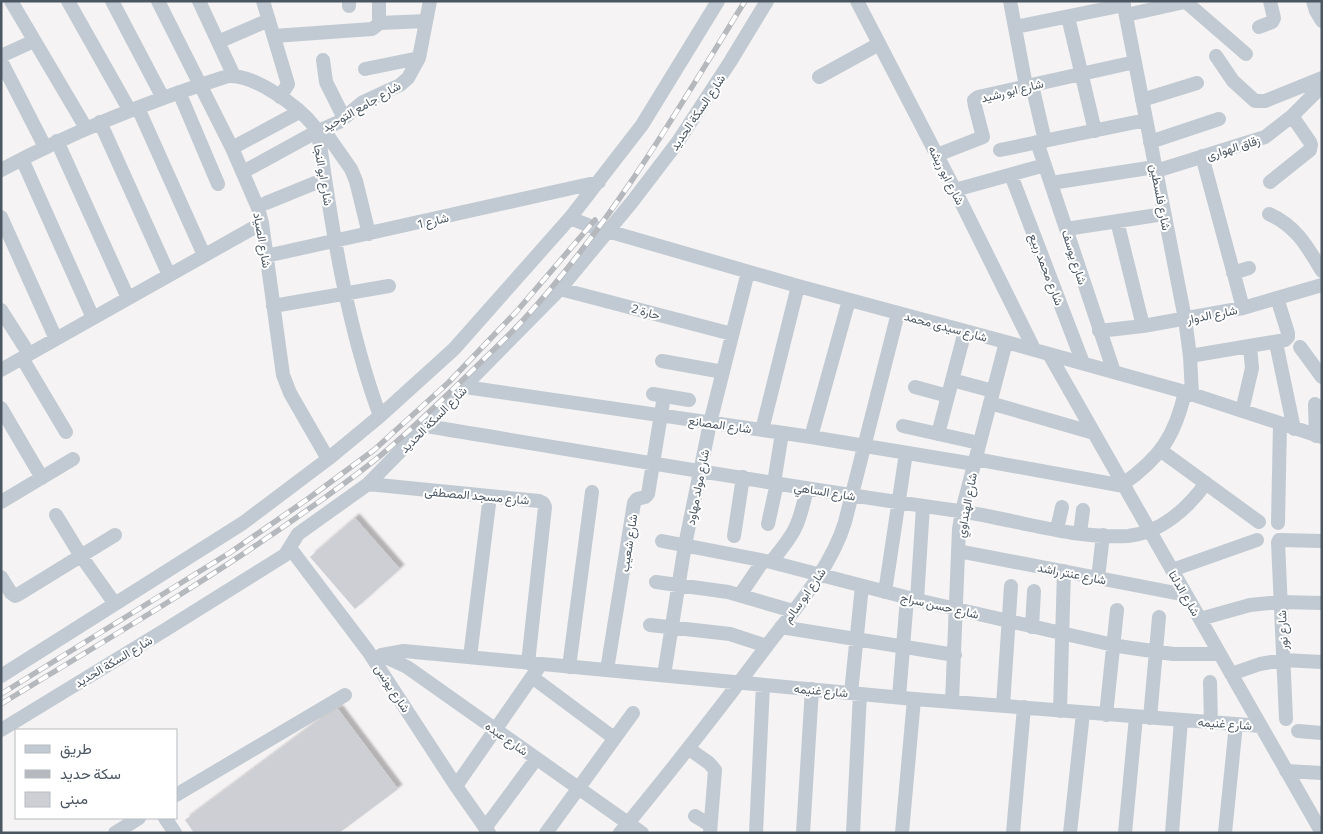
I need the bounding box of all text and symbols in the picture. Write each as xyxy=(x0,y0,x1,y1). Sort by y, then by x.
street label: شارع السكة الحديد xyxy=(666,71,730,154)
street label: شارع ابو رشيد xyxy=(979,75,1045,107)
street label: شارع جامع التوحيد xyxy=(319,78,404,137)
street label: زقاق الهوارى xyxy=(1204,132,1262,164)
street label: شارع ابو النجا xyxy=(309,143,336,207)
street label: شارع ابو ريشه xyxy=(923,143,968,208)
street label: شارع فلسطين xyxy=(1145,163,1174,232)
street label: شارع 1 xyxy=(416,210,451,233)
street label: شارع الصياد xyxy=(248,211,275,269)
street label: شارع يوسف xyxy=(1057,228,1090,287)
street label: شارع محمد ربيع xyxy=(1024,231,1067,308)
street label: حارة 2 xyxy=(630,300,662,323)
street label: شارع الدوار xyxy=(1185,302,1239,329)
street label: شارع سيدى محمد xyxy=(902,308,989,347)
street label: شارع السكة الحديد xyxy=(397,383,471,457)
street label: شارع المصانع xyxy=(687,413,752,438)
street label: شارع مولد مهاود xyxy=(683,448,714,527)
street label: شارع الهنداوي xyxy=(953,471,983,539)
street label: شارع الساهي xyxy=(793,479,857,507)
street label: شارع مسجد المصطفى xyxy=(424,483,530,510)
street label: شارع شعيب xyxy=(617,513,642,573)
street label: شارع عنتر راشد xyxy=(1036,559,1108,589)
street label: شارع ابو سالم xyxy=(780,565,831,627)
street label: شارع الدلتا xyxy=(1164,568,1204,620)
street label: شارع حسن سراج xyxy=(899,589,980,624)
street label: شارع نور xyxy=(1274,610,1293,651)
street label: شارع السكة الحديد xyxy=(72,632,156,692)
street label: شارع يونس xyxy=(370,661,414,716)
street label: شارع غنيمه xyxy=(793,681,849,702)
street label: شارع غنيمه xyxy=(1197,714,1253,735)
street label: شارع عبده xyxy=(481,718,531,760)
legend xyxy=(15,729,178,819)
text: طريق xyxy=(60,739,92,759)
text: سكة حديد xyxy=(60,764,121,783)
text: مبنى xyxy=(60,789,88,809)

